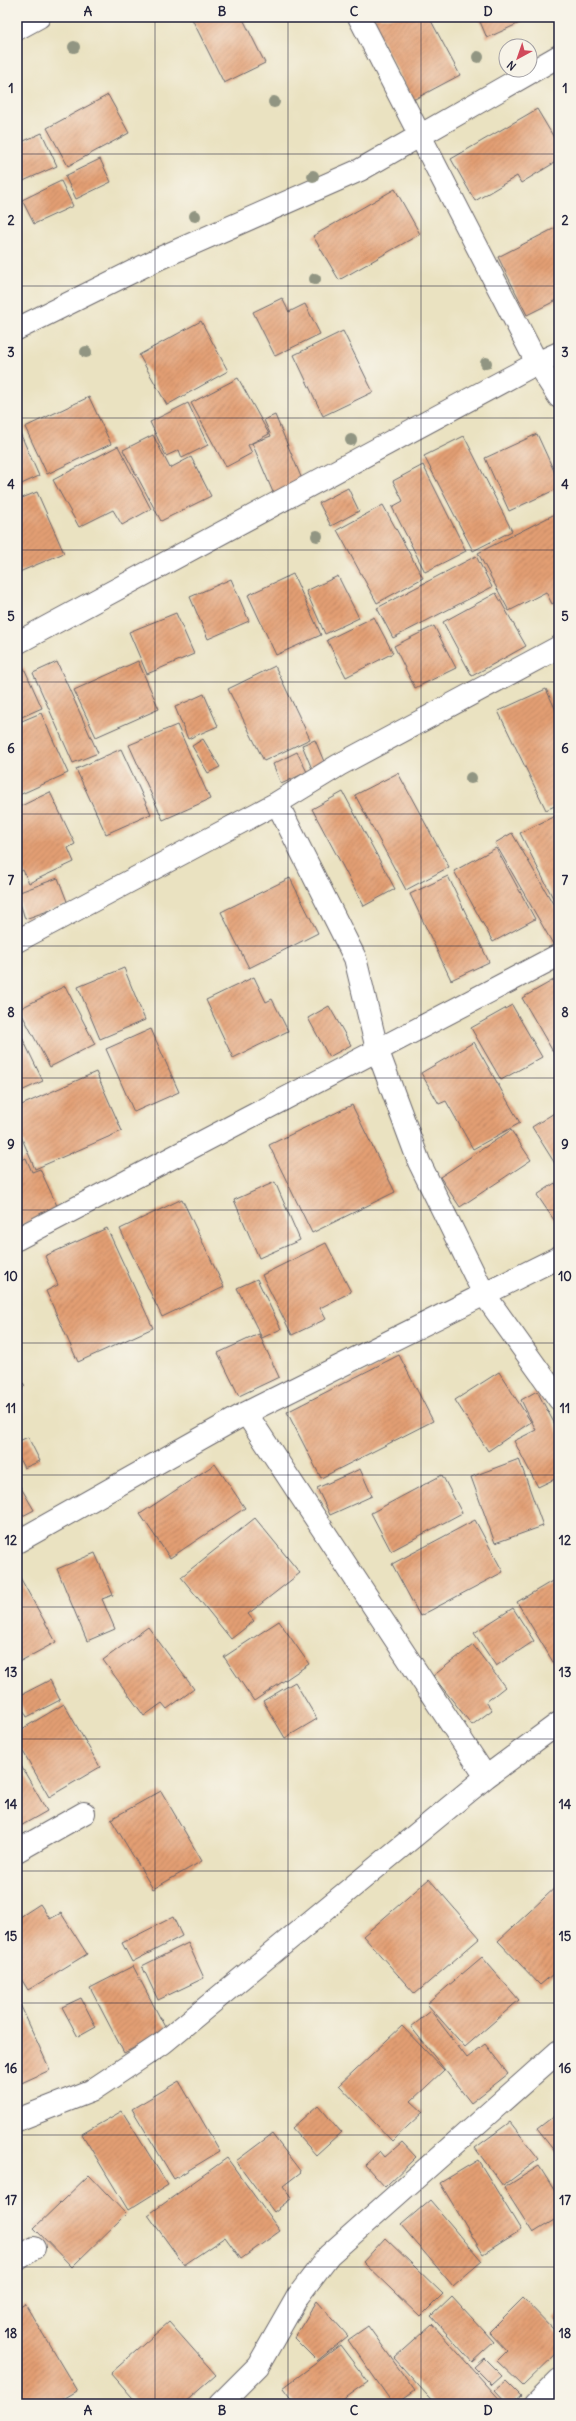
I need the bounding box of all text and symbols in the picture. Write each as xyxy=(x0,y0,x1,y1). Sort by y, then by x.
text: A xyxy=(84,3,93,20)
text: B xyxy=(218,3,227,20)
text: C xyxy=(350,3,359,20)
text: D xyxy=(483,3,493,20)
north arrow xyxy=(498,38,538,78)
text: N xyxy=(504,58,519,73)
text: 1 xyxy=(8,80,14,97)
text: 1 xyxy=(562,80,568,97)
text: 2 xyxy=(7,212,15,229)
text: 2 xyxy=(561,212,569,229)
text: 3 xyxy=(7,344,15,361)
text: 3 xyxy=(561,344,569,361)
text: 4 xyxy=(7,476,15,493)
text: 4 xyxy=(561,476,569,493)
text: 5 xyxy=(7,608,15,625)
text: 5 xyxy=(561,608,569,625)
text: 6 xyxy=(7,740,15,757)
text: 6 xyxy=(561,740,569,757)
text: 7 xyxy=(8,872,15,889)
text: 7 xyxy=(562,872,569,889)
text: 8 xyxy=(7,1004,15,1021)
text: 8 xyxy=(561,1004,569,1021)
text: 9 xyxy=(7,1136,15,1153)
text: 9 xyxy=(561,1136,569,1153)
text: 10 xyxy=(4,1268,18,1285)
text: 10 xyxy=(558,1268,572,1285)
text: 11 xyxy=(6,1400,16,1417)
text: 11 xyxy=(560,1400,570,1417)
text: 12 xyxy=(5,1532,17,1549)
text: 12 xyxy=(559,1532,571,1549)
text: 13 xyxy=(5,1664,17,1681)
text: 13 xyxy=(559,1664,571,1681)
text: 14 xyxy=(5,1796,18,1813)
text: 14 xyxy=(559,1796,572,1813)
text: 15 xyxy=(5,1928,18,1945)
text: 15 xyxy=(559,1928,572,1945)
text: 16 xyxy=(5,2060,18,2077)
text: 16 xyxy=(559,2060,572,2077)
text: 17 xyxy=(5,2192,17,2209)
text: 17 xyxy=(559,2192,571,2209)
text: 18 xyxy=(5,2325,17,2342)
text: 18 xyxy=(559,2325,571,2342)
text: A xyxy=(84,2402,93,2419)
text: B xyxy=(218,2402,227,2419)
text: C xyxy=(350,2402,359,2419)
text: D xyxy=(483,2402,493,2419)

